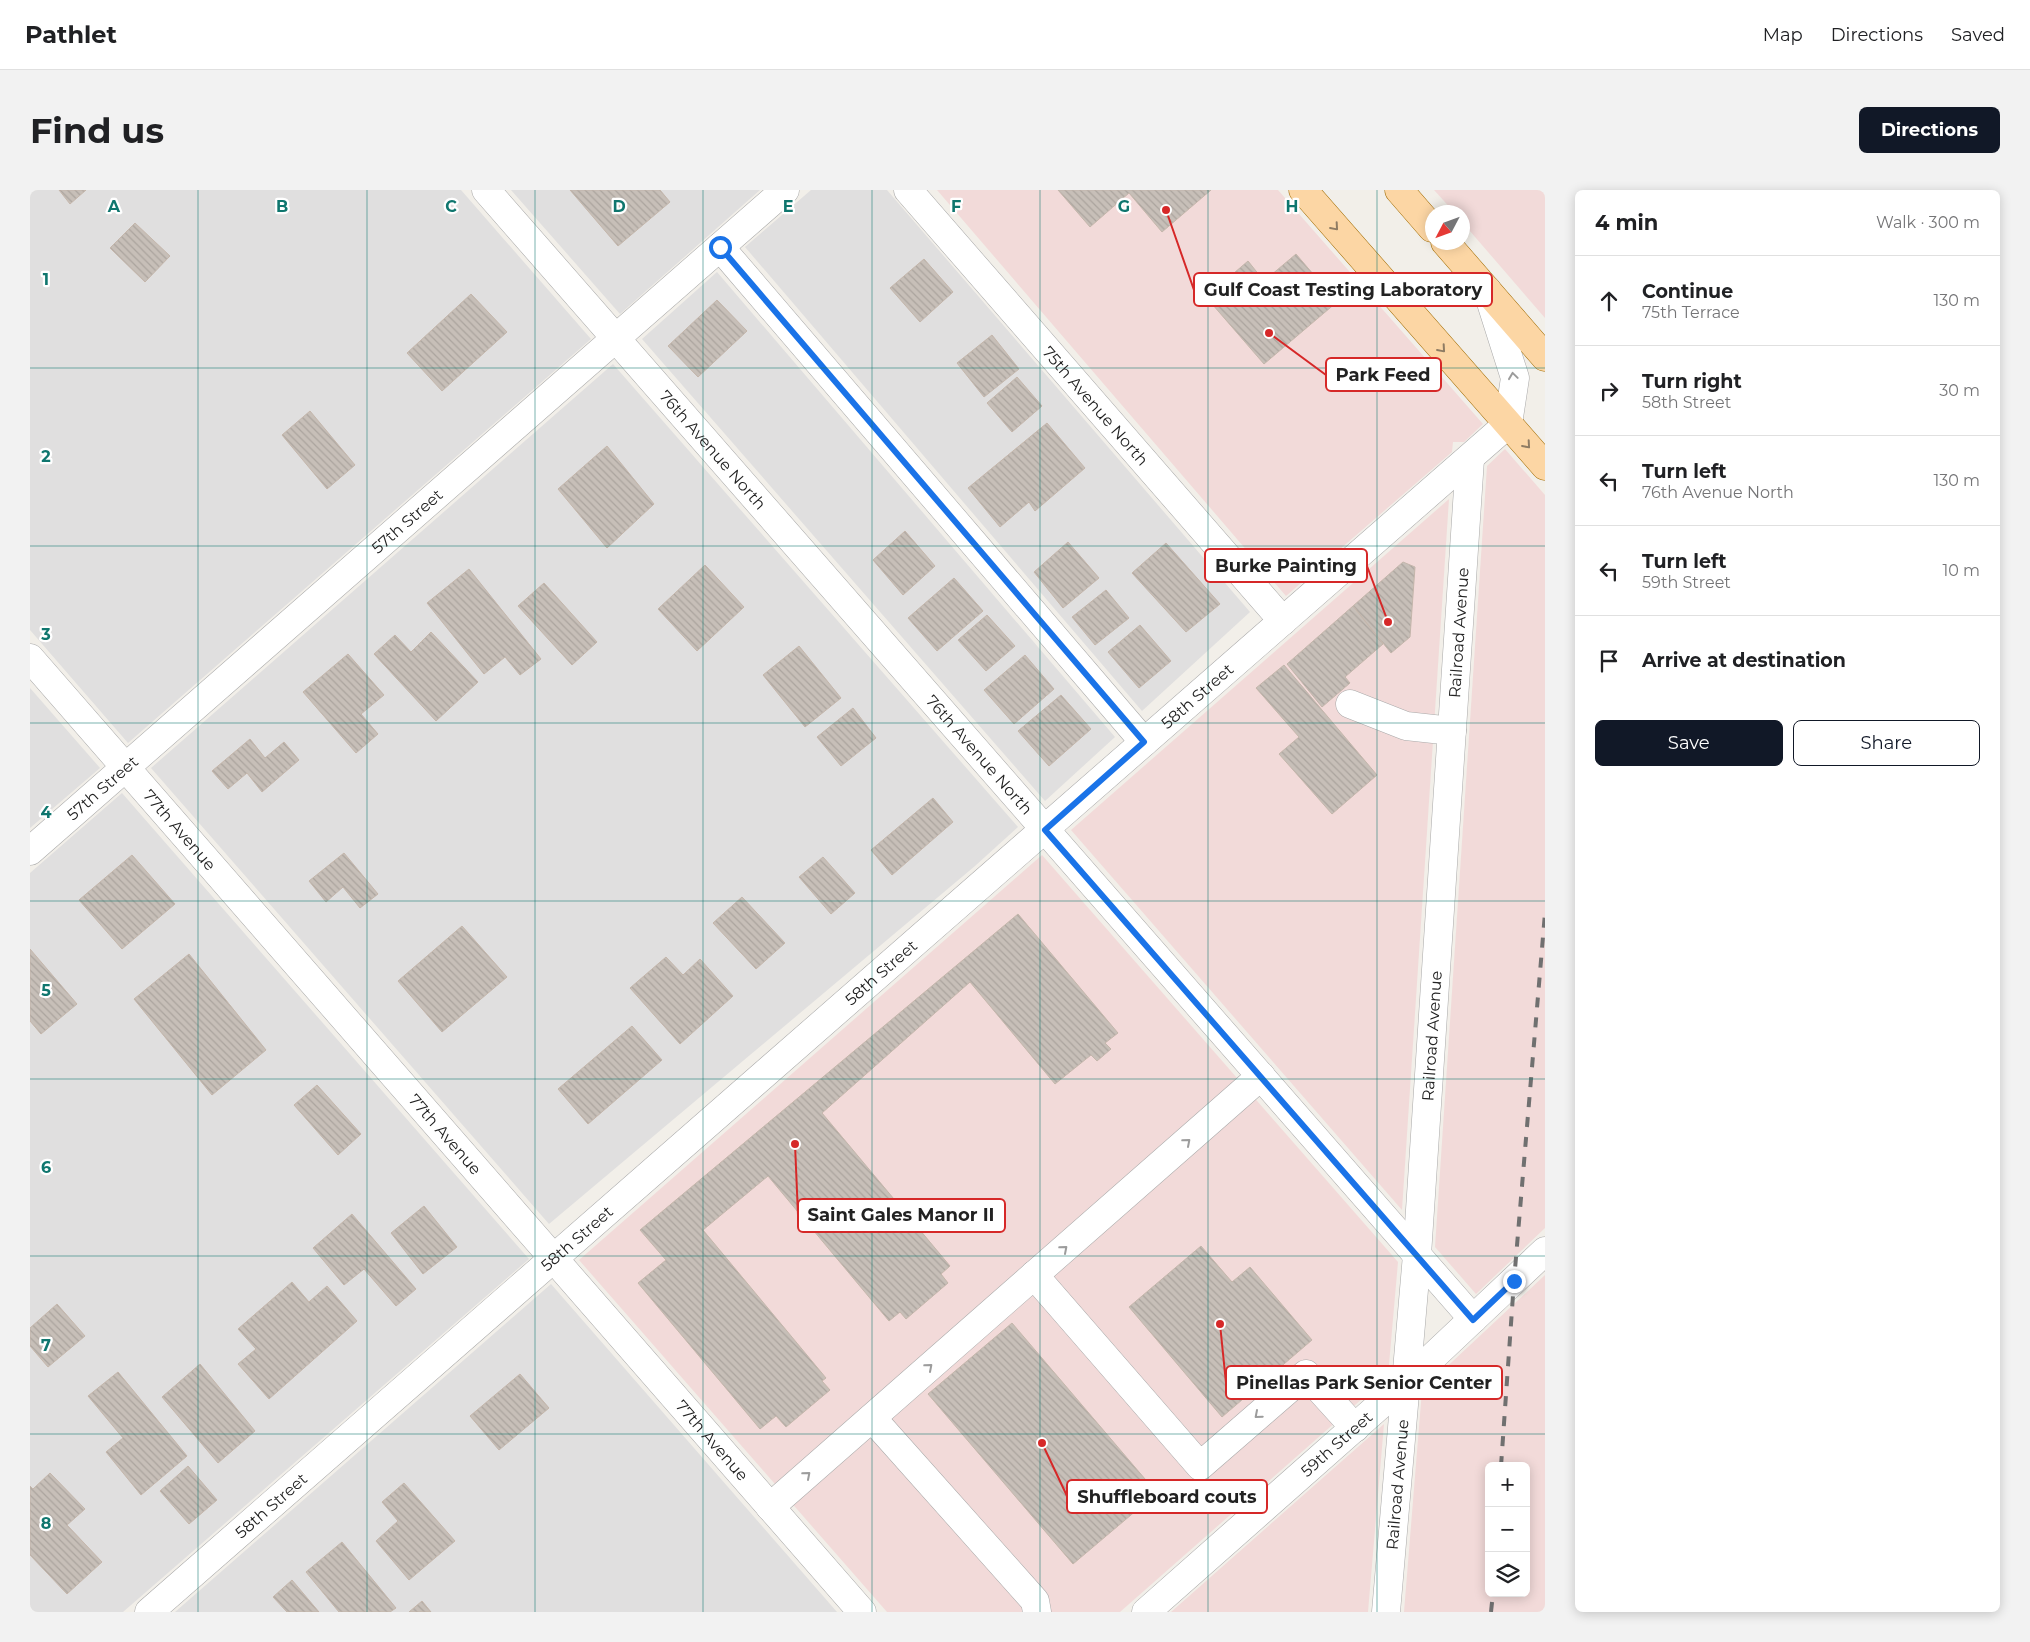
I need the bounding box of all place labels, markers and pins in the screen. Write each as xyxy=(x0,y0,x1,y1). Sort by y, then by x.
callout: Gulf Coast Testing Laboratory xyxy=(1194,273,1492,306)
callout: Park Feed xyxy=(1326,358,1441,391)
callout: Burke Painting xyxy=(1205,549,1367,582)
callout: Saint Gales Manor II xyxy=(798,1199,1005,1232)
callout: Pinellas Park Senior Center xyxy=(1226,1366,1502,1399)
callout: Shuffleboard couts xyxy=(1067,1480,1267,1513)

